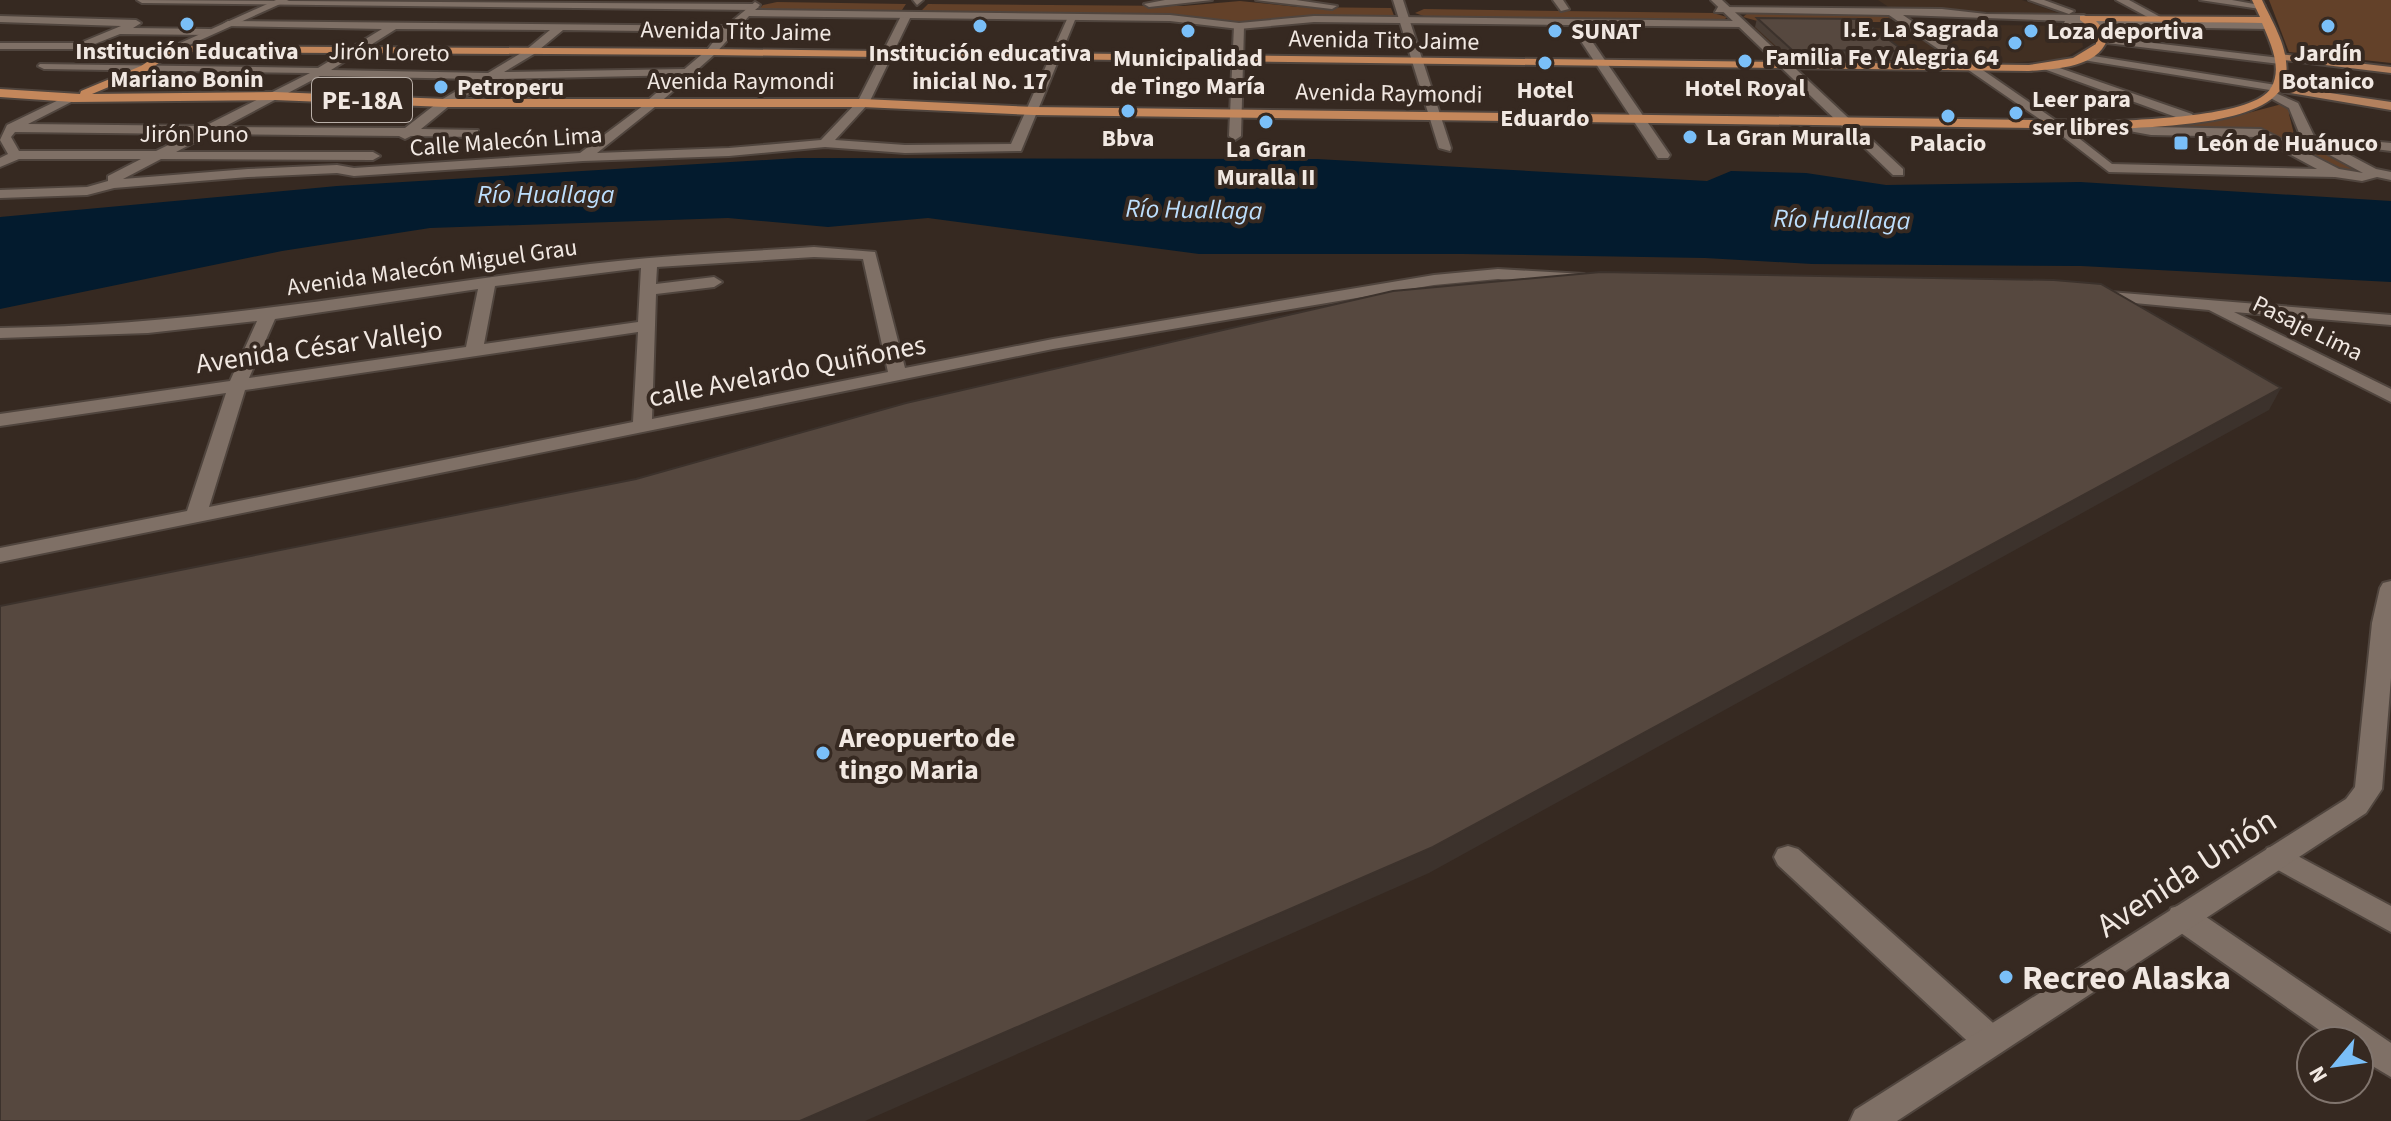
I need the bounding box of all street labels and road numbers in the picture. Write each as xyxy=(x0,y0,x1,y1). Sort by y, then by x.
street label: Avenida Tito Jaime xyxy=(640,12,832,51)
street label: Avenida Tito Jaime xyxy=(1288,21,1480,60)
street label: Jirón Loreto xyxy=(328,34,450,71)
street label: Avenida Raymondi xyxy=(647,64,835,99)
street label: Avenida Raymondi xyxy=(1295,74,1483,113)
road number: PE-18A xyxy=(312,78,412,122)
street label: Jirón Puno xyxy=(139,117,249,152)
street label: Calle Malecón Lima xyxy=(408,117,604,166)
street label: Avenida Malecón Miguel Grau xyxy=(284,230,580,305)
street label: Pasaje Lima xyxy=(2247,287,2369,370)
street label: Avenida César Vallejo xyxy=(193,310,445,384)
street label: calle Avelardo Quiñones xyxy=(645,325,929,417)
street label: Avenida Unión xyxy=(2087,796,2287,950)

